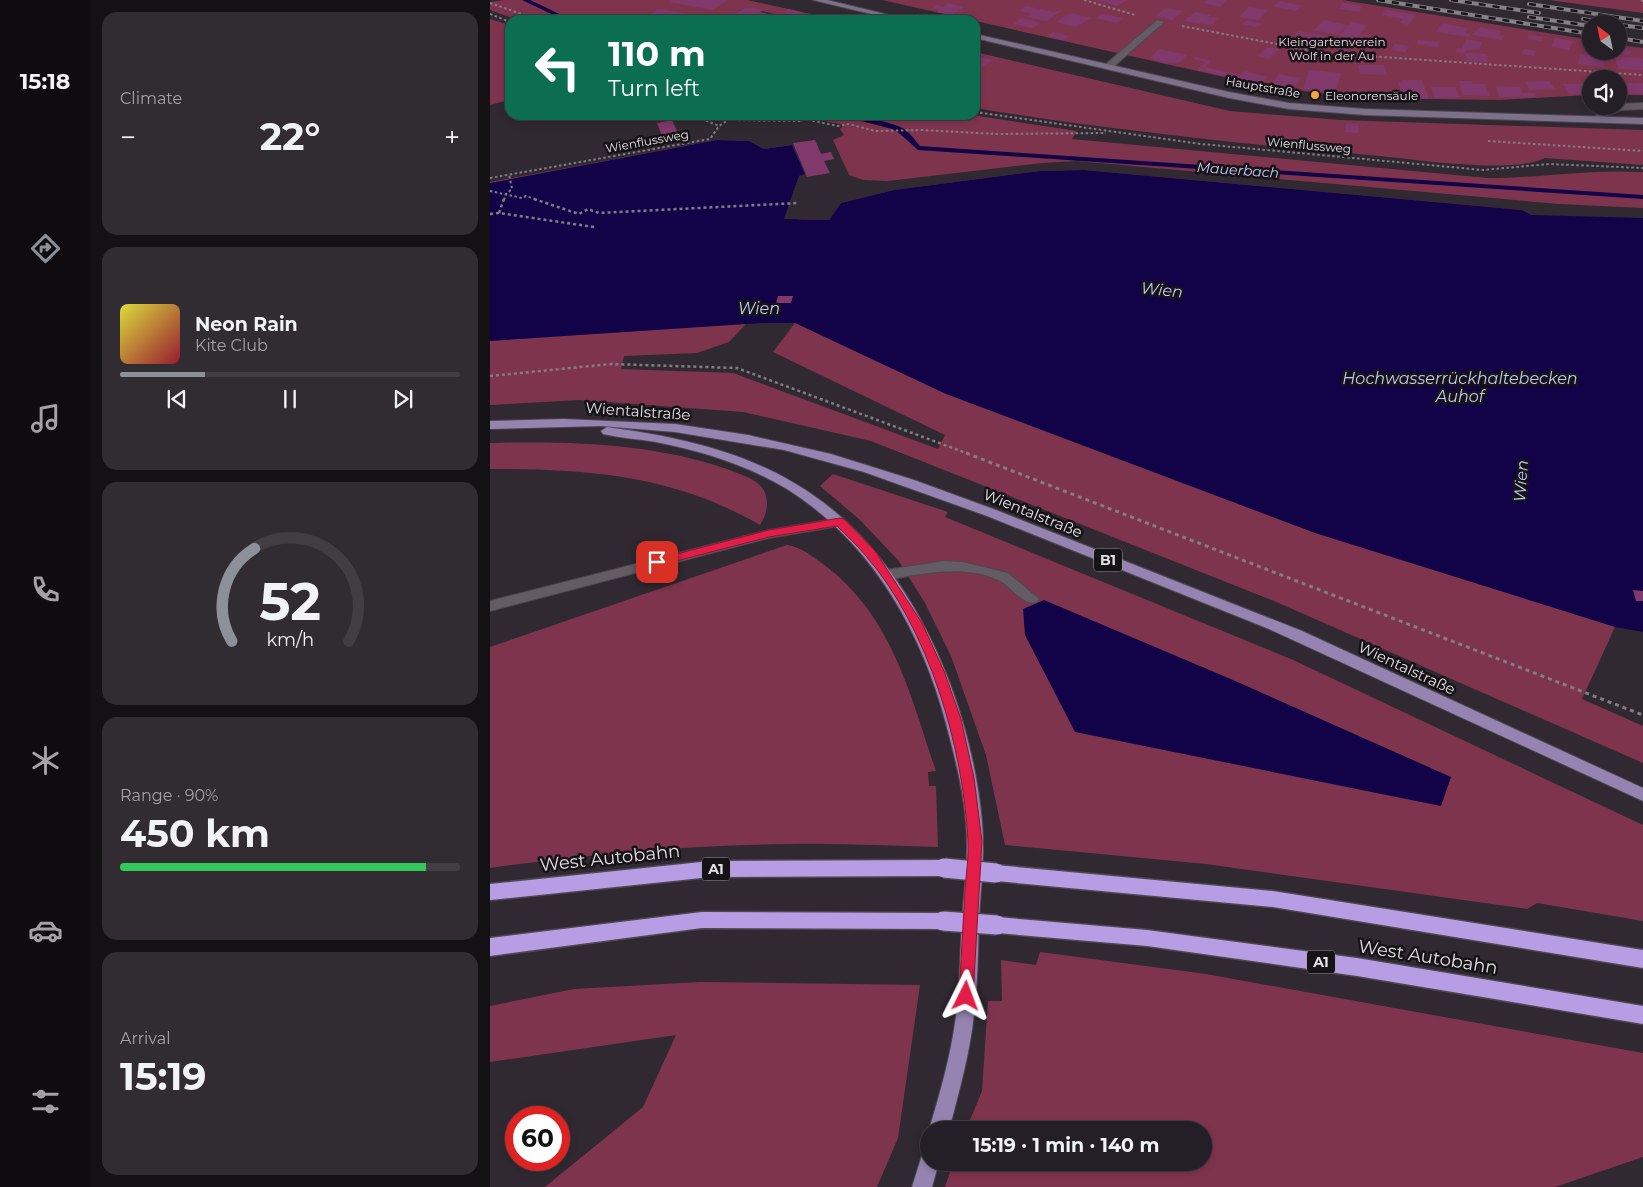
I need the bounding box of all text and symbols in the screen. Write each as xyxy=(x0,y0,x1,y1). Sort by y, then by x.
north arrow xyxy=(1582,15,1628,60)
map controls xyxy=(1582,15,1627,115)
text: 110 m xyxy=(608,32,706,75)
park label: Kleingartenverein Wolf in der Au xyxy=(1278,34,1386,63)
icon: left xyxy=(525,35,590,100)
text: 15:18 xyxy=(20,68,70,95)
button: sound xyxy=(1582,70,1627,115)
street label: Hauptstraße xyxy=(1225,73,1301,101)
text: Turn left xyxy=(608,75,700,102)
place label: Eleonorensäule xyxy=(1325,88,1418,103)
text: Climate xyxy=(120,89,182,108)
marker: Eleonorensäule xyxy=(1309,89,1321,101)
text: 22° xyxy=(260,113,320,160)
text: − xyxy=(120,120,136,154)
text: + xyxy=(444,120,460,154)
street label: Wienflussweg xyxy=(604,126,690,156)
street label: Wienflussweg xyxy=(1266,134,1352,156)
water label: Mauerbach xyxy=(1196,158,1280,182)
icon: directions xyxy=(28,231,63,266)
water label: Wien xyxy=(1140,278,1184,302)
water label: Wien xyxy=(738,299,780,318)
text: Neon Rain xyxy=(195,313,298,336)
text: Kite Club xyxy=(195,336,268,355)
water label: Hochwasserrückhaltebecken Auhof xyxy=(1342,369,1578,406)
icon: previous xyxy=(163,385,191,413)
icon: pause xyxy=(276,385,304,413)
icon: next xyxy=(389,385,417,413)
street label: Wientalstraße xyxy=(585,398,691,424)
icon: music xyxy=(28,401,63,436)
water label: Wien xyxy=(1510,459,1532,503)
street label: Wientalstraße xyxy=(981,485,1085,541)
pin xyxy=(636,541,678,583)
icon: arrive xyxy=(643,548,671,576)
road number: B1 xyxy=(1094,548,1122,572)
text: 52 xyxy=(259,570,321,633)
icon: phone xyxy=(28,572,63,607)
text: km/h xyxy=(266,629,314,650)
street label: Wientalstraße xyxy=(1355,637,1459,699)
icon: climate xyxy=(28,743,63,778)
text: Range · 90% xyxy=(120,786,218,805)
text: 450 km xyxy=(120,810,270,857)
street label: West Autobahn xyxy=(539,840,681,876)
road number: A1 xyxy=(702,858,730,881)
icon: car xyxy=(28,913,63,948)
street label: West Autobahn xyxy=(1357,935,1499,979)
road number: A1 xyxy=(1307,950,1335,974)
position arrow xyxy=(939,969,991,1021)
text: Arrival xyxy=(120,1029,170,1048)
text: 15:19 xyxy=(120,1053,207,1100)
icon: filters xyxy=(28,1084,63,1119)
speed limit sign: 60 xyxy=(505,1106,570,1171)
text: 15:19 · 1 min · 140 m xyxy=(973,1134,1159,1157)

